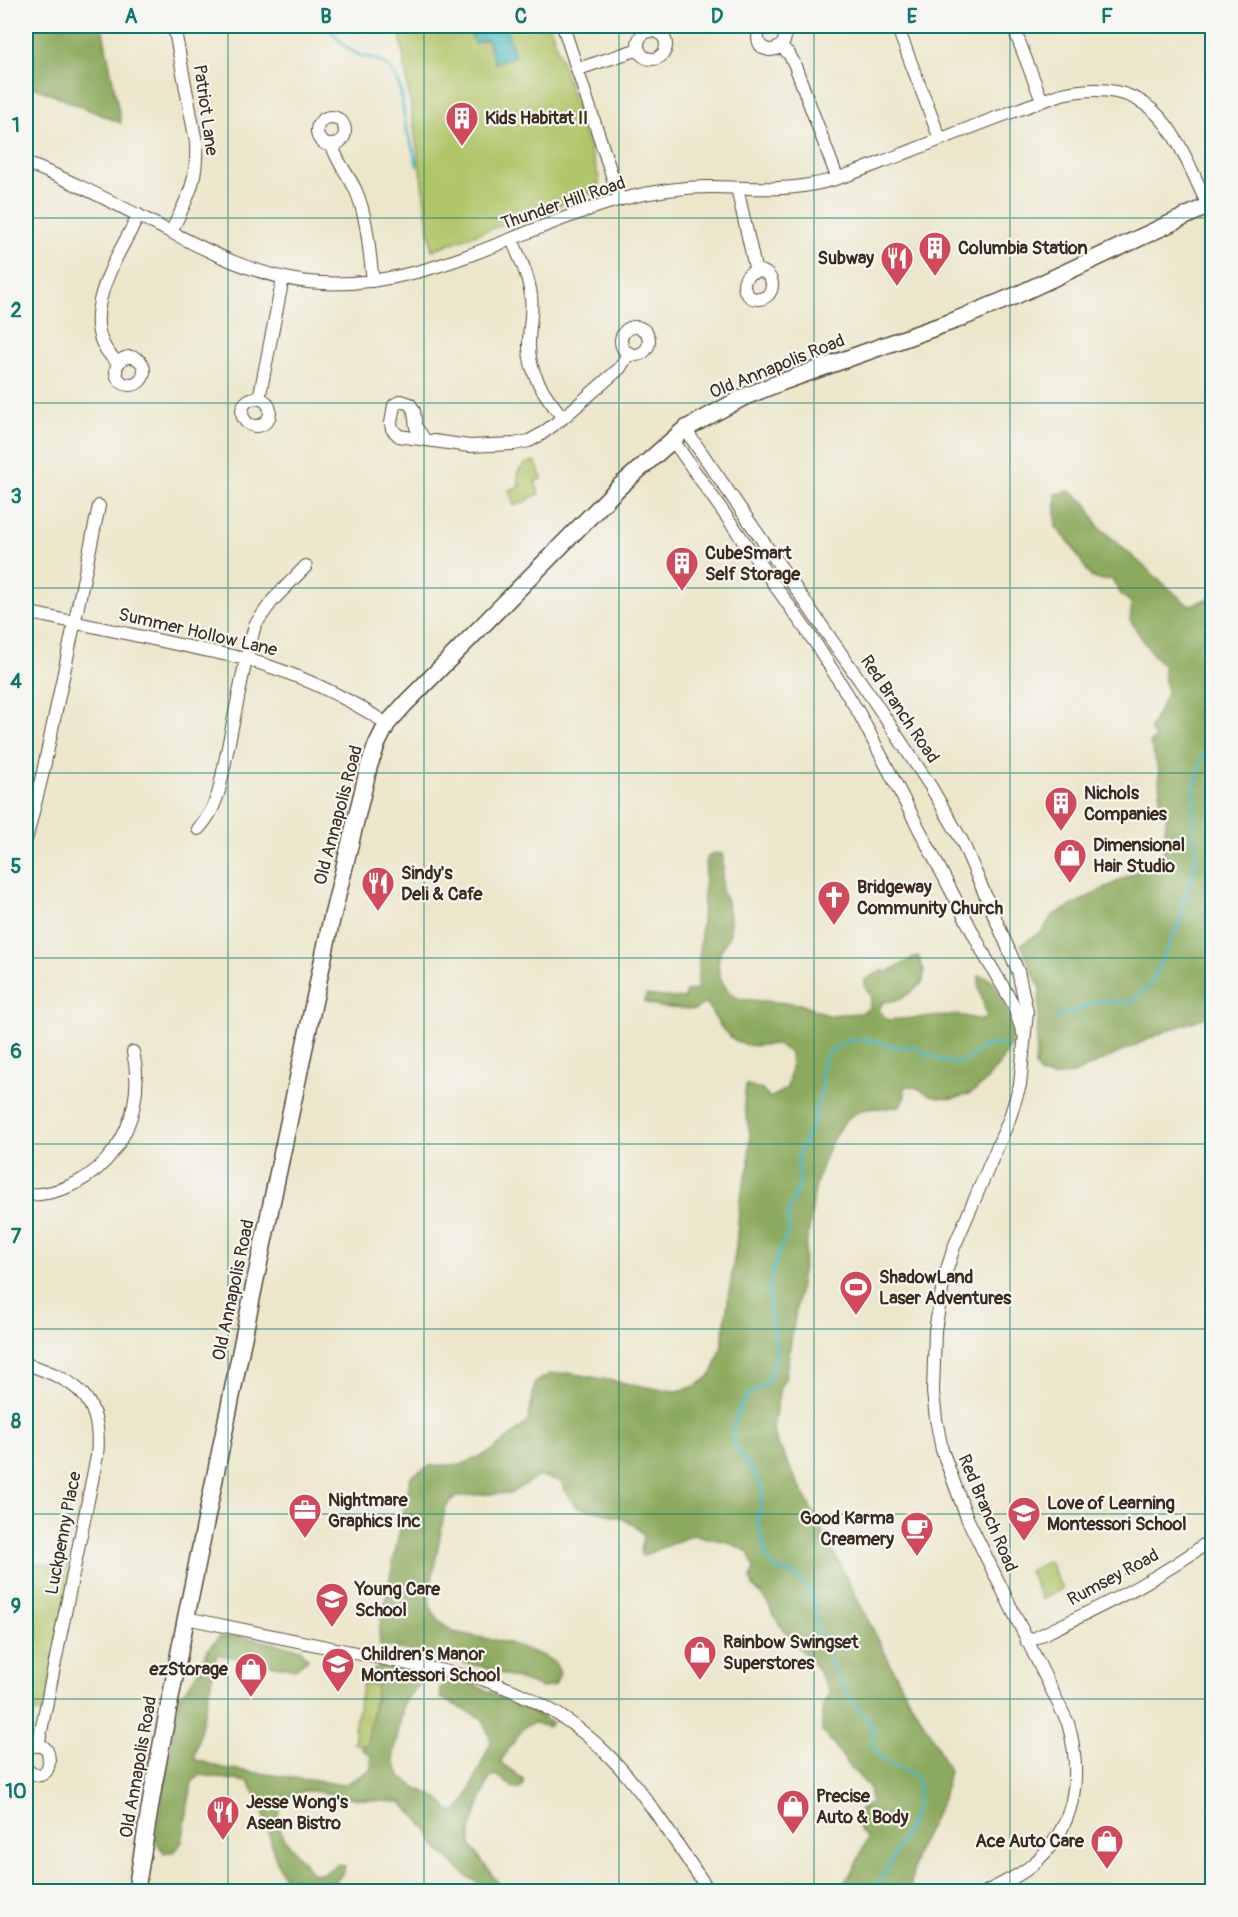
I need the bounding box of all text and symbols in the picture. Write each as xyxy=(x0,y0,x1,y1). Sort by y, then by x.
text: A xyxy=(125,4,138,29)
text: B xyxy=(320,4,332,29)
text: C xyxy=(515,4,527,29)
text: D xyxy=(711,4,724,29)
text: E xyxy=(907,4,918,29)
text: F xyxy=(1101,4,1113,29)
street label: Patriot Lane xyxy=(188,63,223,157)
building icon: Kids Habitat II xyxy=(444,100,480,147)
place label: Kids Habitat II xyxy=(485,107,588,130)
text: 1 xyxy=(12,113,20,138)
street label: Thunder Hill Road xyxy=(498,171,628,236)
building icon: Columbia Station xyxy=(917,230,953,277)
place label: Columbia Station xyxy=(958,237,1088,260)
restaurant icon: Subway xyxy=(879,240,915,287)
place label: Subway xyxy=(817,247,874,270)
text: 2 xyxy=(10,298,22,323)
street label: Old Annapolis Road xyxy=(706,329,848,404)
text: 3 xyxy=(10,484,22,509)
place label: CubeSmart Self Storage xyxy=(705,542,801,586)
building icon: CubeSmart Self Storage xyxy=(664,545,700,592)
street label: Summer Hollow Lane xyxy=(116,603,280,662)
street label: Red Branch Road xyxy=(855,651,944,768)
text: 4 xyxy=(10,669,22,694)
street label: Old Annapolis Road xyxy=(309,743,368,888)
place label: Nichols Companies xyxy=(1084,782,1168,826)
building icon: Nichols Companies xyxy=(1043,785,1079,832)
place label: Dimensional Hair Studio xyxy=(1093,834,1185,878)
shop icon: Dimensional Hair Studio xyxy=(1052,837,1088,884)
text: 5 xyxy=(11,854,22,879)
place label: Sindy's Deli & Cafe xyxy=(401,862,483,906)
restaurant icon: Sindy's Deli & Cafe xyxy=(360,865,396,912)
place label: Bridgeway Community Church xyxy=(857,876,1004,920)
church icon: Bridgeway Community Church xyxy=(816,879,852,926)
text: 6 xyxy=(10,1039,22,1064)
street label: Old Annapolis Road xyxy=(207,1217,260,1363)
text: 7 xyxy=(11,1224,22,1249)
place label: ShadowLand Laser Adventures xyxy=(879,1266,1012,1310)
sports icon: ShadowLand Laser Adventures xyxy=(838,1269,874,1316)
text: 8 xyxy=(11,1409,21,1434)
street label: Red Branch Road xyxy=(952,1451,1023,1575)
street label: Luckpenny Place xyxy=(40,1469,87,1597)
place label: Nightmare Graphics Inc xyxy=(328,1489,421,1533)
office icon: Nightmare Graphics Inc xyxy=(287,1492,323,1539)
place label: Love of Learning Montessori School xyxy=(1047,1492,1187,1536)
school or university icon: Love of Learning Montessori School xyxy=(1006,1495,1042,1542)
place label: Good Karma Creamery xyxy=(800,1507,895,1551)
cafe icon: Good Karma Creamery xyxy=(899,1510,935,1557)
street label: Rumsey Road xyxy=(1063,1544,1163,1611)
place label: Young Care School xyxy=(354,1578,441,1622)
school or university icon: Young Care School xyxy=(314,1581,350,1628)
text: 9 xyxy=(11,1594,21,1619)
place label: Rainbow Swingset Superstores xyxy=(723,1631,859,1675)
shop icon: Rainbow Swingset Superstores xyxy=(682,1634,718,1681)
place label: Children's Manor Montessori School xyxy=(361,1643,501,1687)
school or university icon: Children's Manor Montessori School xyxy=(320,1646,356,1693)
shop icon: ezStorage xyxy=(233,1651,269,1698)
place label: ezStorage xyxy=(149,1658,229,1681)
street label: Old Annapolis Road xyxy=(115,1694,162,1840)
text: 10 xyxy=(5,1779,27,1804)
place label: Precise Auto & Body xyxy=(816,1785,909,1829)
shop icon: Precise Auto & Body xyxy=(775,1788,811,1835)
place label: Jesse Wong's Asean Bistro xyxy=(246,1791,349,1835)
restaurant icon: Jesse Wong's Asean Bistro xyxy=(205,1794,241,1841)
shop icon: Ace Auto Care xyxy=(1089,1823,1125,1870)
place label: Ace Auto Care xyxy=(975,1830,1085,1853)

